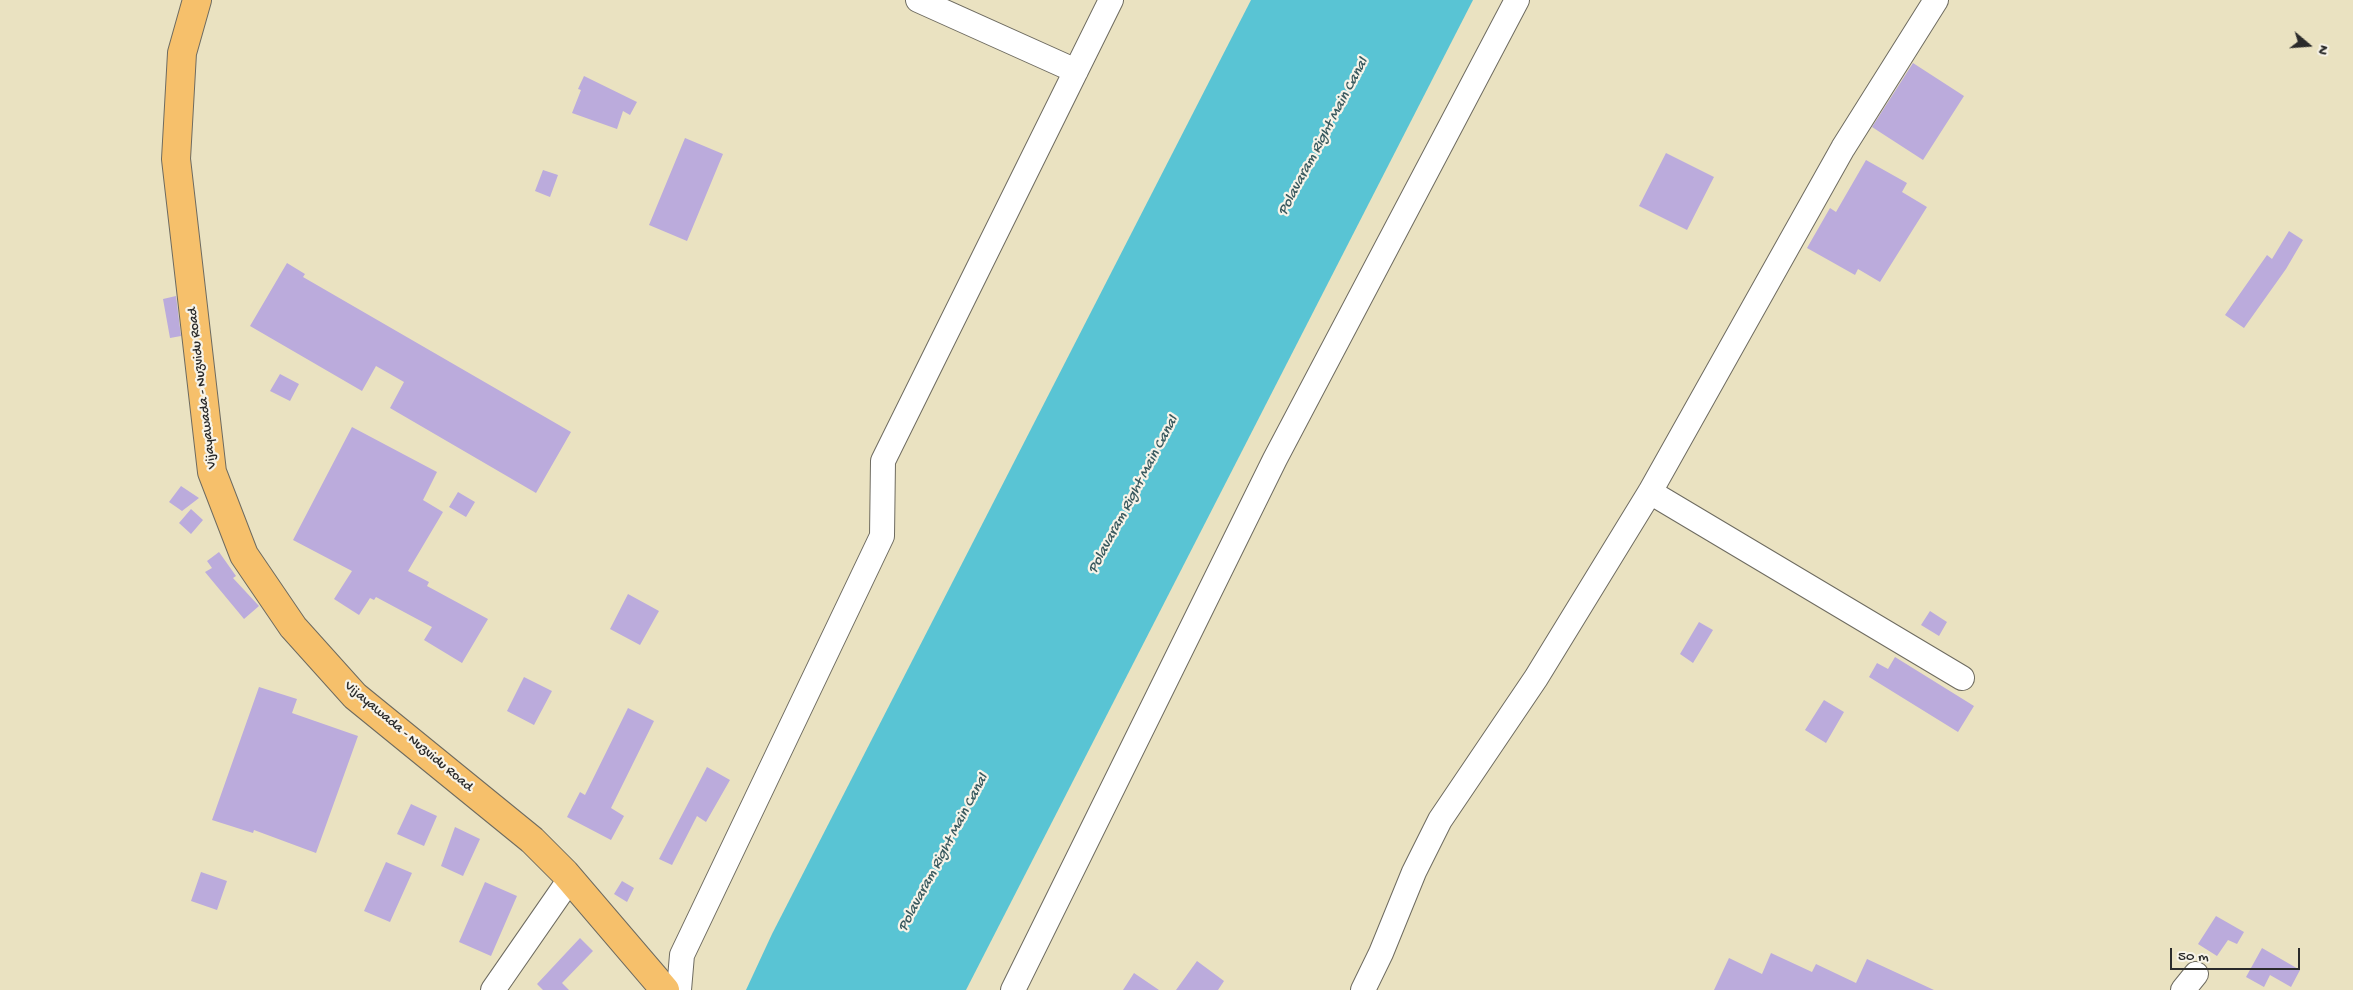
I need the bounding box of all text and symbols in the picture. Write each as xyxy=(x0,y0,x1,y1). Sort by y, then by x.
north arrow xyxy=(2283,20,2333,70)
text: N xyxy=(2313,43,2332,57)
water label: Polavaram Right Main Canal xyxy=(1275,55,1373,219)
street label: Vijayawada - Nuzvidu Road xyxy=(185,306,221,470)
water label: Polavaram Right Main Canal xyxy=(1085,413,1183,577)
street label: Vijayawada - Nuzvidu Road xyxy=(340,678,476,796)
water label: Polavaram Right Main Canal xyxy=(895,771,993,935)
scale bar xyxy=(2173,938,2303,970)
text: 50 m xyxy=(2178,948,2209,966)

